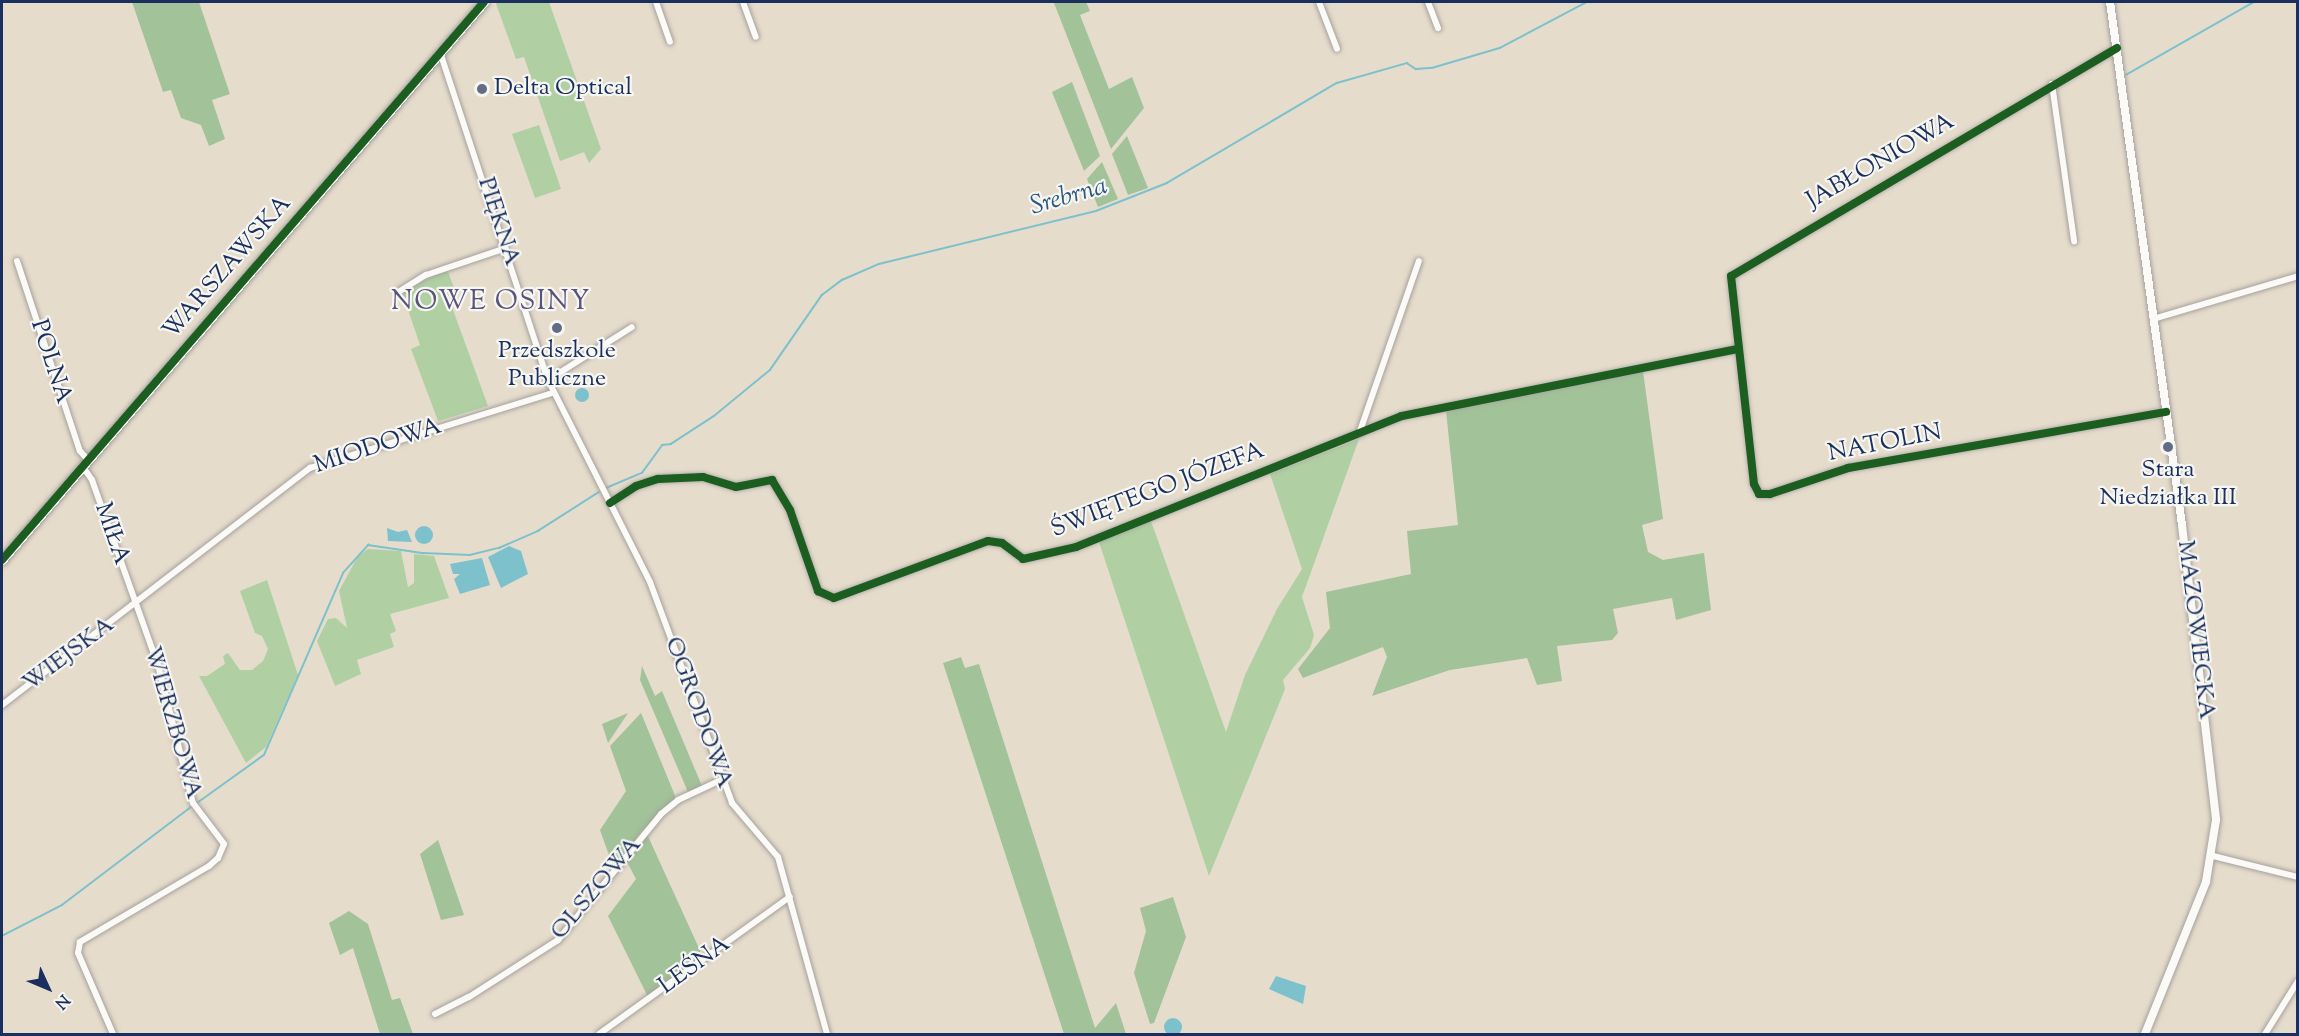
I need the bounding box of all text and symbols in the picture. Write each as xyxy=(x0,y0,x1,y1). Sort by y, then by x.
place label: Delta Optical xyxy=(494,75,632,103)
marker: Delta Optical xyxy=(475,82,489,96)
street label: JABŁONIOWA xyxy=(1802,108,1960,216)
water label: Srebrna xyxy=(1027,171,1111,223)
street label: PIĘKNA xyxy=(470,174,526,270)
street label: WARSZAWSKA xyxy=(158,190,298,346)
district label: NOWE OSINY xyxy=(391,287,591,319)
street label: POLNA xyxy=(23,316,77,408)
marker: Przedszkole Publiczne xyxy=(550,321,564,335)
place label: Przedszkole Publiczne xyxy=(498,338,616,394)
street label: MIODOWA xyxy=(311,413,445,481)
street label: NATOLIN xyxy=(1826,419,1944,469)
street label: ŚWIĘTEGO JÓZEFA xyxy=(1047,437,1269,545)
marker: Stara Niedziałka III xyxy=(2161,440,2175,454)
place label: Stara Niedziałka III xyxy=(2099,457,2237,513)
street label: MIŁA xyxy=(87,499,135,569)
street label: MAZOWIECKA xyxy=(2170,539,2220,721)
street label: WIEJSKA xyxy=(18,611,120,699)
street label: OGRODOWA xyxy=(657,633,739,793)
street label: WIERZBOWA xyxy=(136,643,208,803)
street label: OLSZOWA xyxy=(546,832,648,946)
street label: LEŚNA xyxy=(654,930,736,1002)
north arrow xyxy=(18,958,78,1018)
text: N xyxy=(49,988,74,1013)

